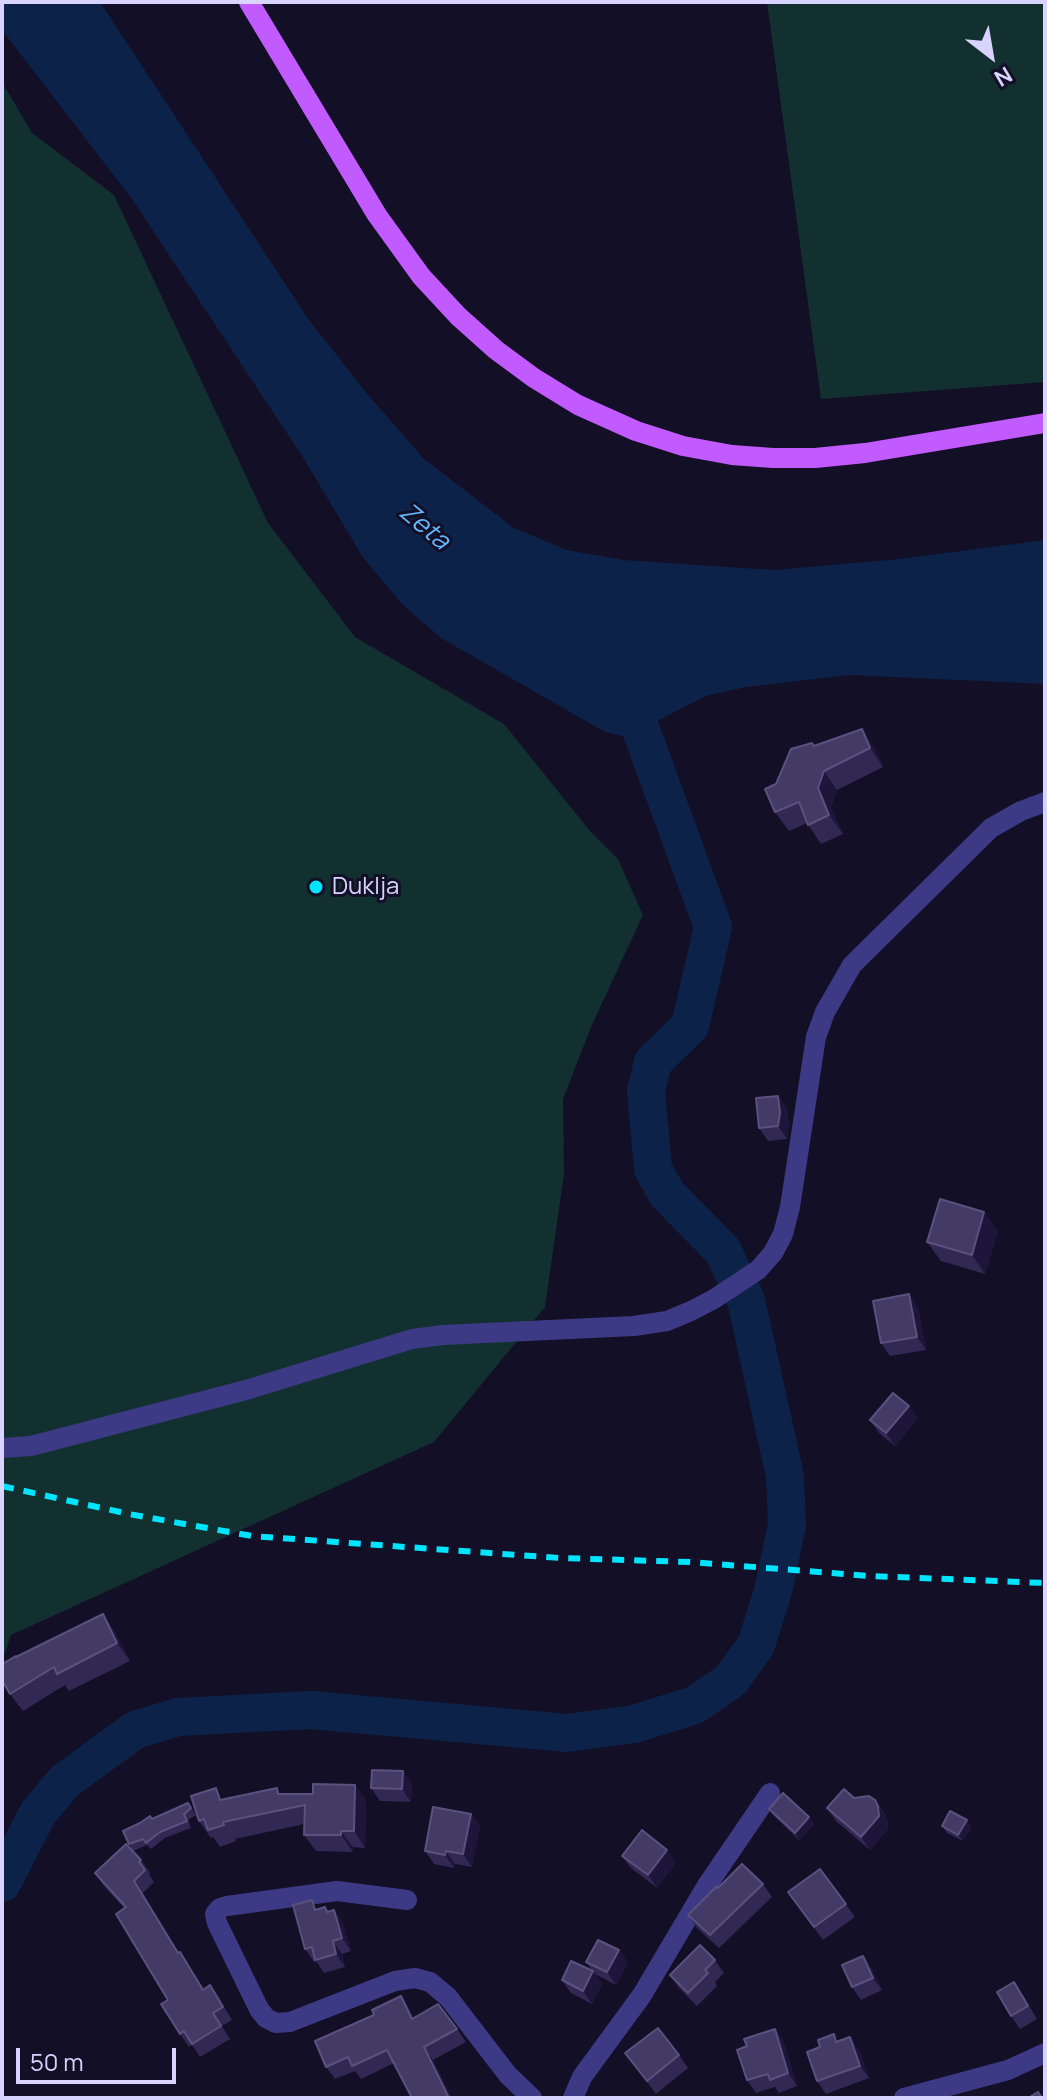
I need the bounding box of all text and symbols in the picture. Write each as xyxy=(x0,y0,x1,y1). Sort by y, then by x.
north arrow xyxy=(951,16,1031,96)
text: N xyxy=(989,60,1018,93)
water label: Zeta xyxy=(393,497,455,557)
place label: Duklja xyxy=(332,873,399,901)
marker: Duklja xyxy=(307,878,325,896)
scale bar xyxy=(20,2032,180,2082)
text: 50 m xyxy=(30,2045,84,2078)

